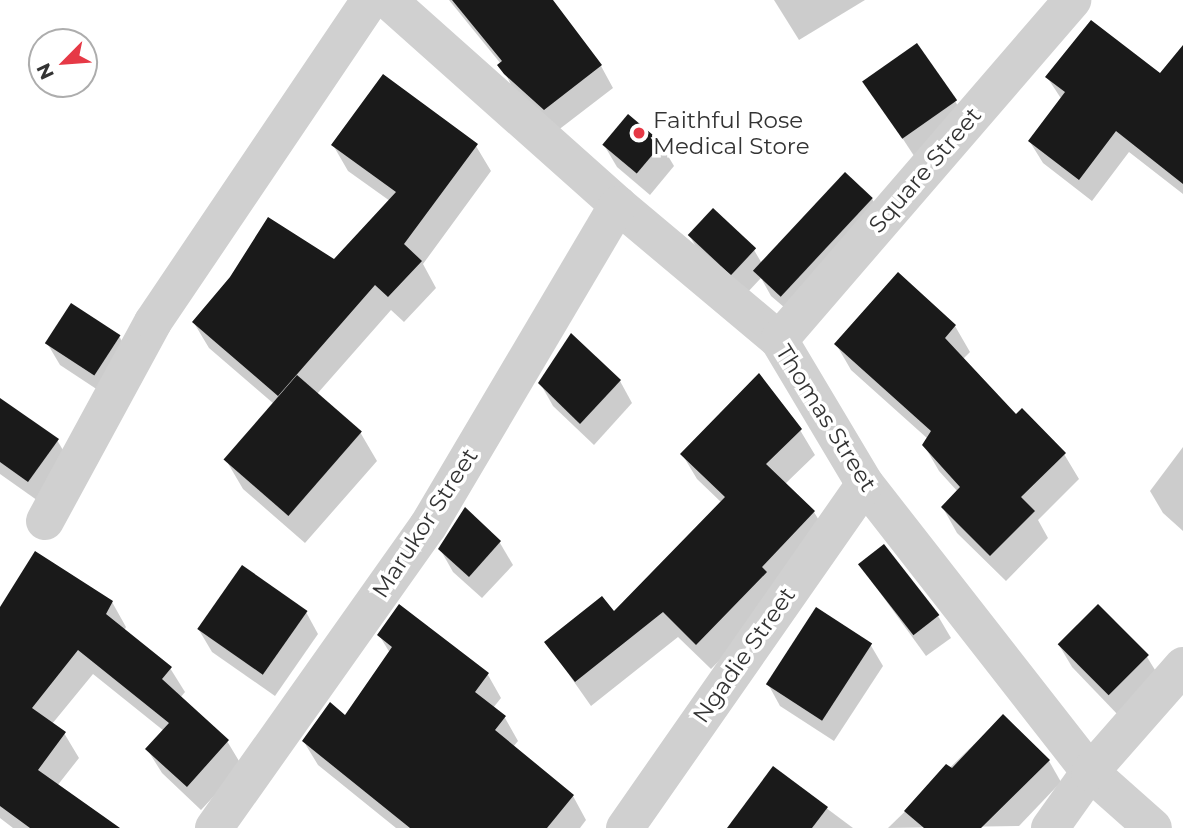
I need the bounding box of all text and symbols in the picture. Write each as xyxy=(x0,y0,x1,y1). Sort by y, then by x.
north arrow xyxy=(28,28,98,98)
text: N xyxy=(32,59,59,83)
street label: Square Street xyxy=(863,102,987,238)
place label: Faithful Rose Medical Store xyxy=(653,106,810,160)
marker: Faithful Rose Medical Store xyxy=(631,125,647,141)
street label: Thomas Street xyxy=(770,339,882,497)
street label: Marukor Street xyxy=(366,443,484,603)
street label: Ngadie Street xyxy=(687,582,801,728)

